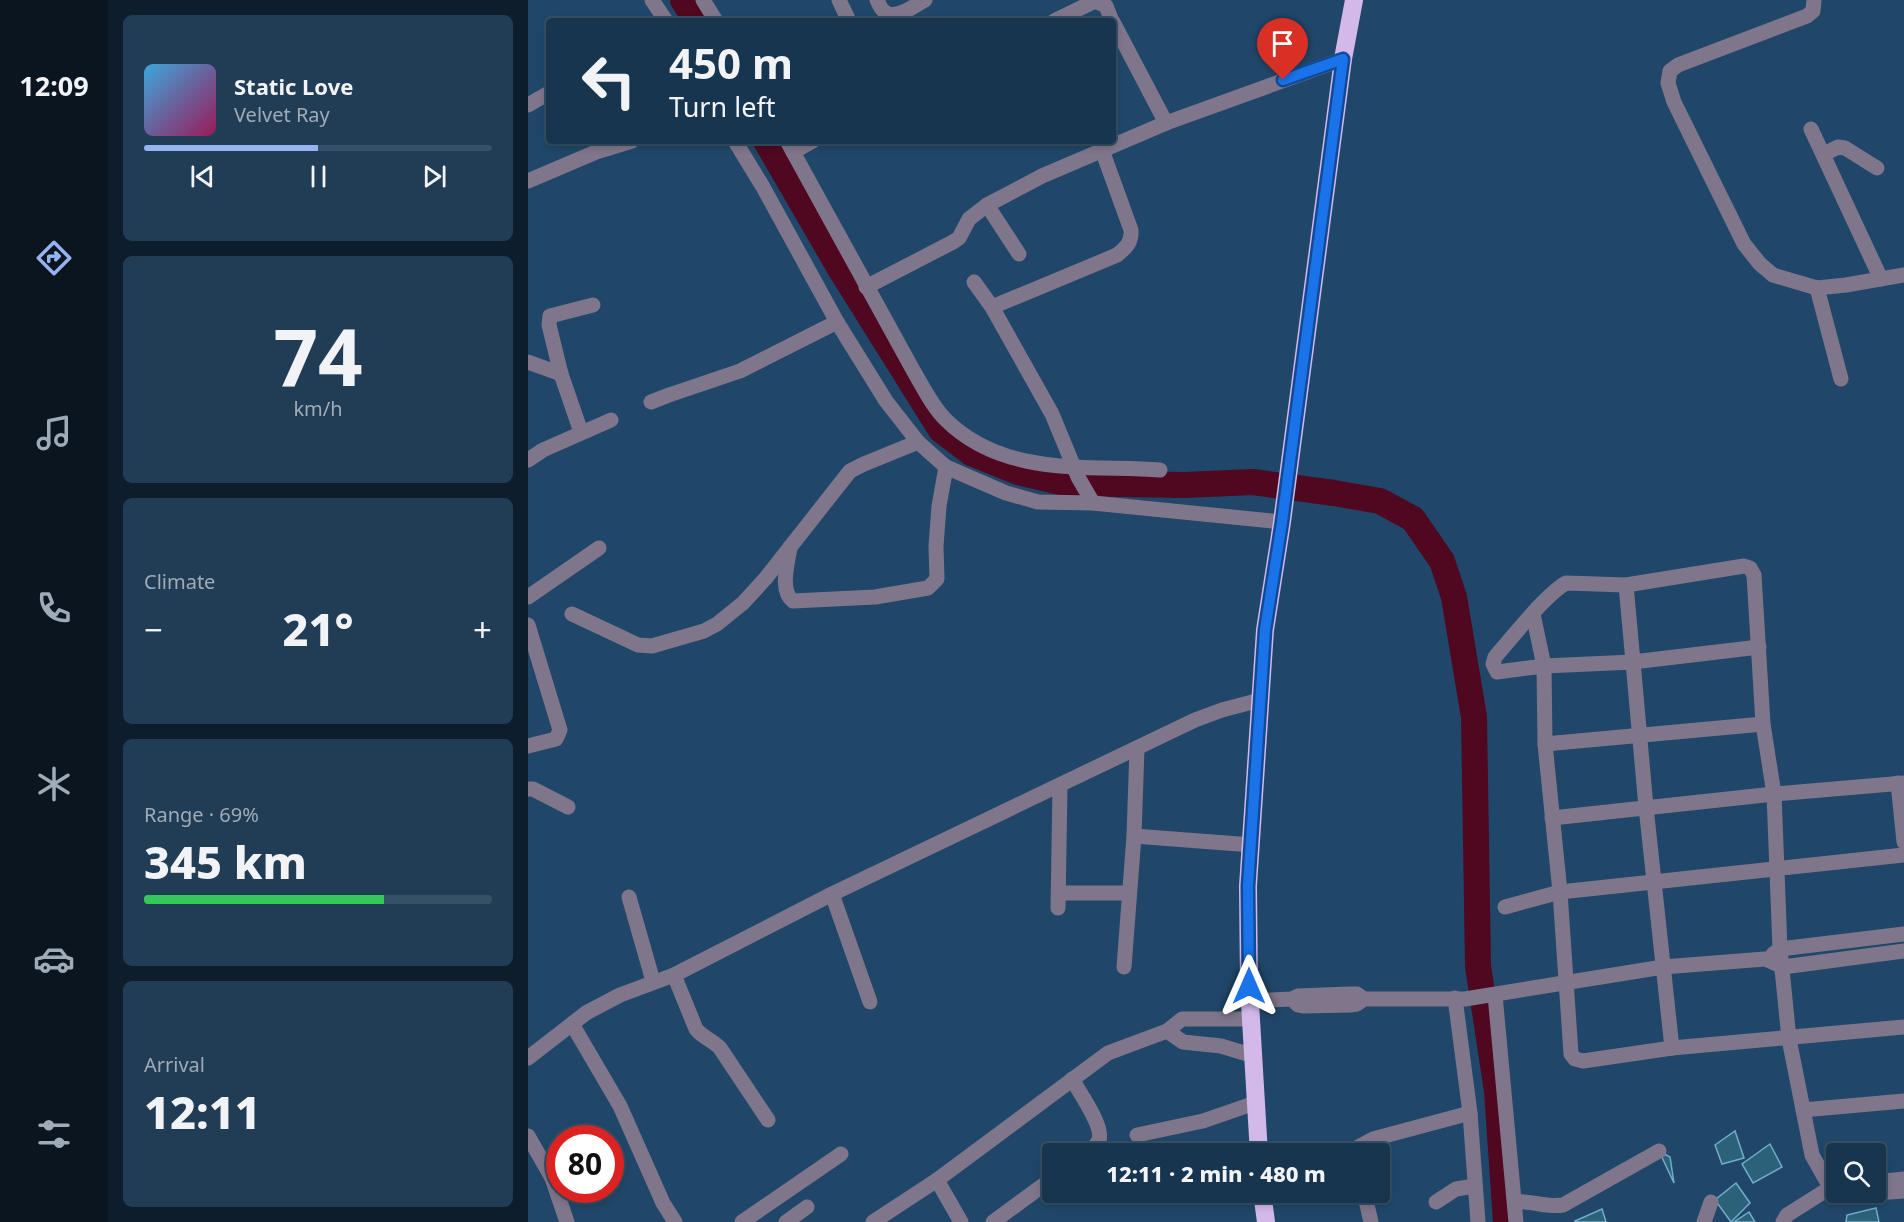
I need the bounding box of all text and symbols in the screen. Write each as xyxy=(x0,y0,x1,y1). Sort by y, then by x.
pin xyxy=(1257,18,1308,80)
icon: arrive xyxy=(1266,27,1299,60)
text: 450 m xyxy=(669,34,793,91)
icon: left xyxy=(570,42,648,120)
text: 12:09 xyxy=(19,67,89,104)
text: Static Love xyxy=(234,71,353,101)
text: Turn left xyxy=(669,88,775,125)
text: Velvet Ray xyxy=(234,101,330,128)
icon: previous xyxy=(186,160,219,193)
icon: pause xyxy=(302,160,335,193)
icon: next xyxy=(418,160,451,193)
icon: directions xyxy=(33,237,75,279)
text: 74 xyxy=(273,303,363,409)
text: km/h xyxy=(293,395,343,422)
icon: music xyxy=(33,412,75,454)
text: Climate xyxy=(144,568,215,595)
icon: phone xyxy=(33,587,75,629)
text: 21° xyxy=(282,598,354,659)
text: − xyxy=(144,607,163,652)
text: + xyxy=(473,607,492,652)
icon: climate xyxy=(33,763,75,805)
text: Range · 69% xyxy=(144,801,259,828)
text: 345 km xyxy=(144,831,307,892)
icon: car xyxy=(33,938,75,980)
position arrow xyxy=(1217,954,1281,1018)
text: Arrival xyxy=(144,1051,205,1078)
text: 12:11 xyxy=(144,1081,261,1142)
icon: filters xyxy=(33,1113,75,1155)
speed limit sign: 80 xyxy=(546,1125,624,1203)
map controls xyxy=(1826,1143,1886,1203)
button: search xyxy=(1826,1143,1886,1203)
text: 12:11 · 2 min · 480 m xyxy=(1106,1158,1326,1188)

